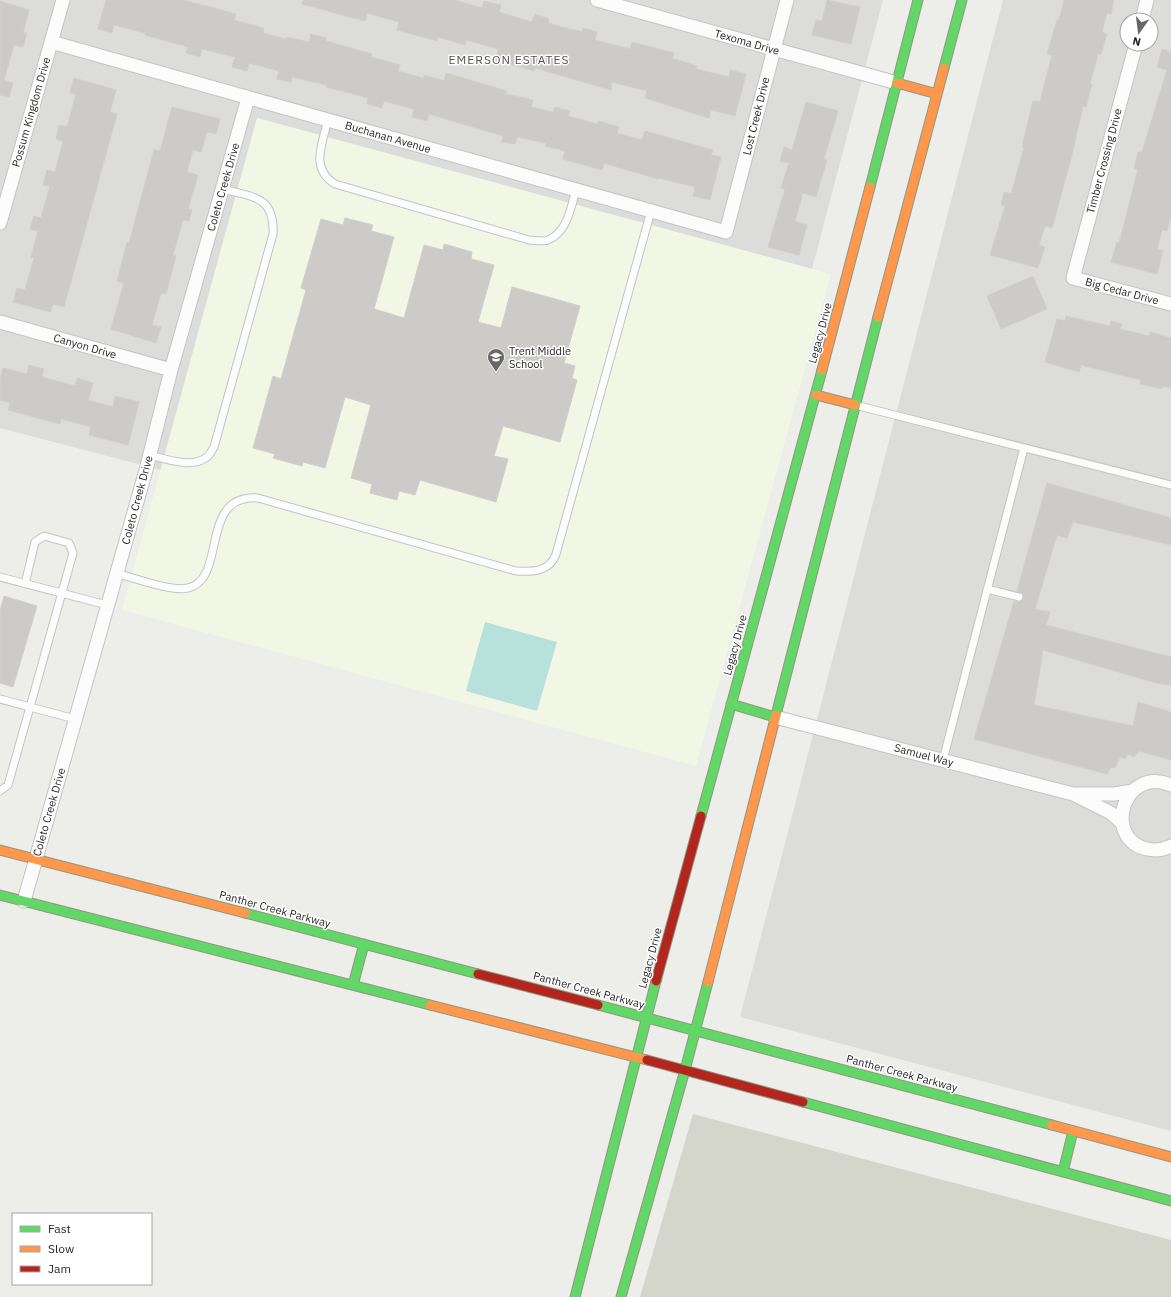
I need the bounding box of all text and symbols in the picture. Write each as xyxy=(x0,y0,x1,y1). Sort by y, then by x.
north arrow xyxy=(1119,12,1159,52)
street label: Texoma Drive xyxy=(713,26,781,58)
text: N xyxy=(1131,34,1142,49)
district label: EMERSON ESTATES xyxy=(449,52,569,67)
street label: Possum Kingdom Drive xyxy=(9,55,53,169)
street label: Lost Creek Drive xyxy=(740,75,772,157)
street label: Timber Crossing Drive xyxy=(1083,107,1125,215)
street label: Buchanan Avenue xyxy=(343,118,433,156)
street label: Coleto Creek Drive xyxy=(204,141,242,233)
street label: Big Cedar Drive xyxy=(1084,274,1160,308)
street label: Legacy Drive xyxy=(805,301,835,365)
street label: Canyon Drive xyxy=(52,330,118,362)
place label: Trent Middle School xyxy=(509,344,571,371)
school or university icon: Trent Middle School xyxy=(486,347,506,372)
street label: Coleto Creek Drive xyxy=(118,454,156,546)
street label: Legacy Drive xyxy=(720,613,750,677)
street label: Samuel Way xyxy=(893,740,956,770)
street label: Coleto Creek Drive xyxy=(30,766,68,858)
street label: Panther Creek Parkway xyxy=(218,887,333,931)
street label: Legacy Drive xyxy=(635,926,665,990)
street label: Panther Creek Parkway xyxy=(532,968,647,1012)
street label: Panther Creek Parkway xyxy=(845,1051,960,1095)
legend xyxy=(12,1213,152,1285)
text: Fast xyxy=(48,1221,71,1236)
text: Slow xyxy=(48,1241,74,1256)
text: Jam xyxy=(48,1261,71,1276)

